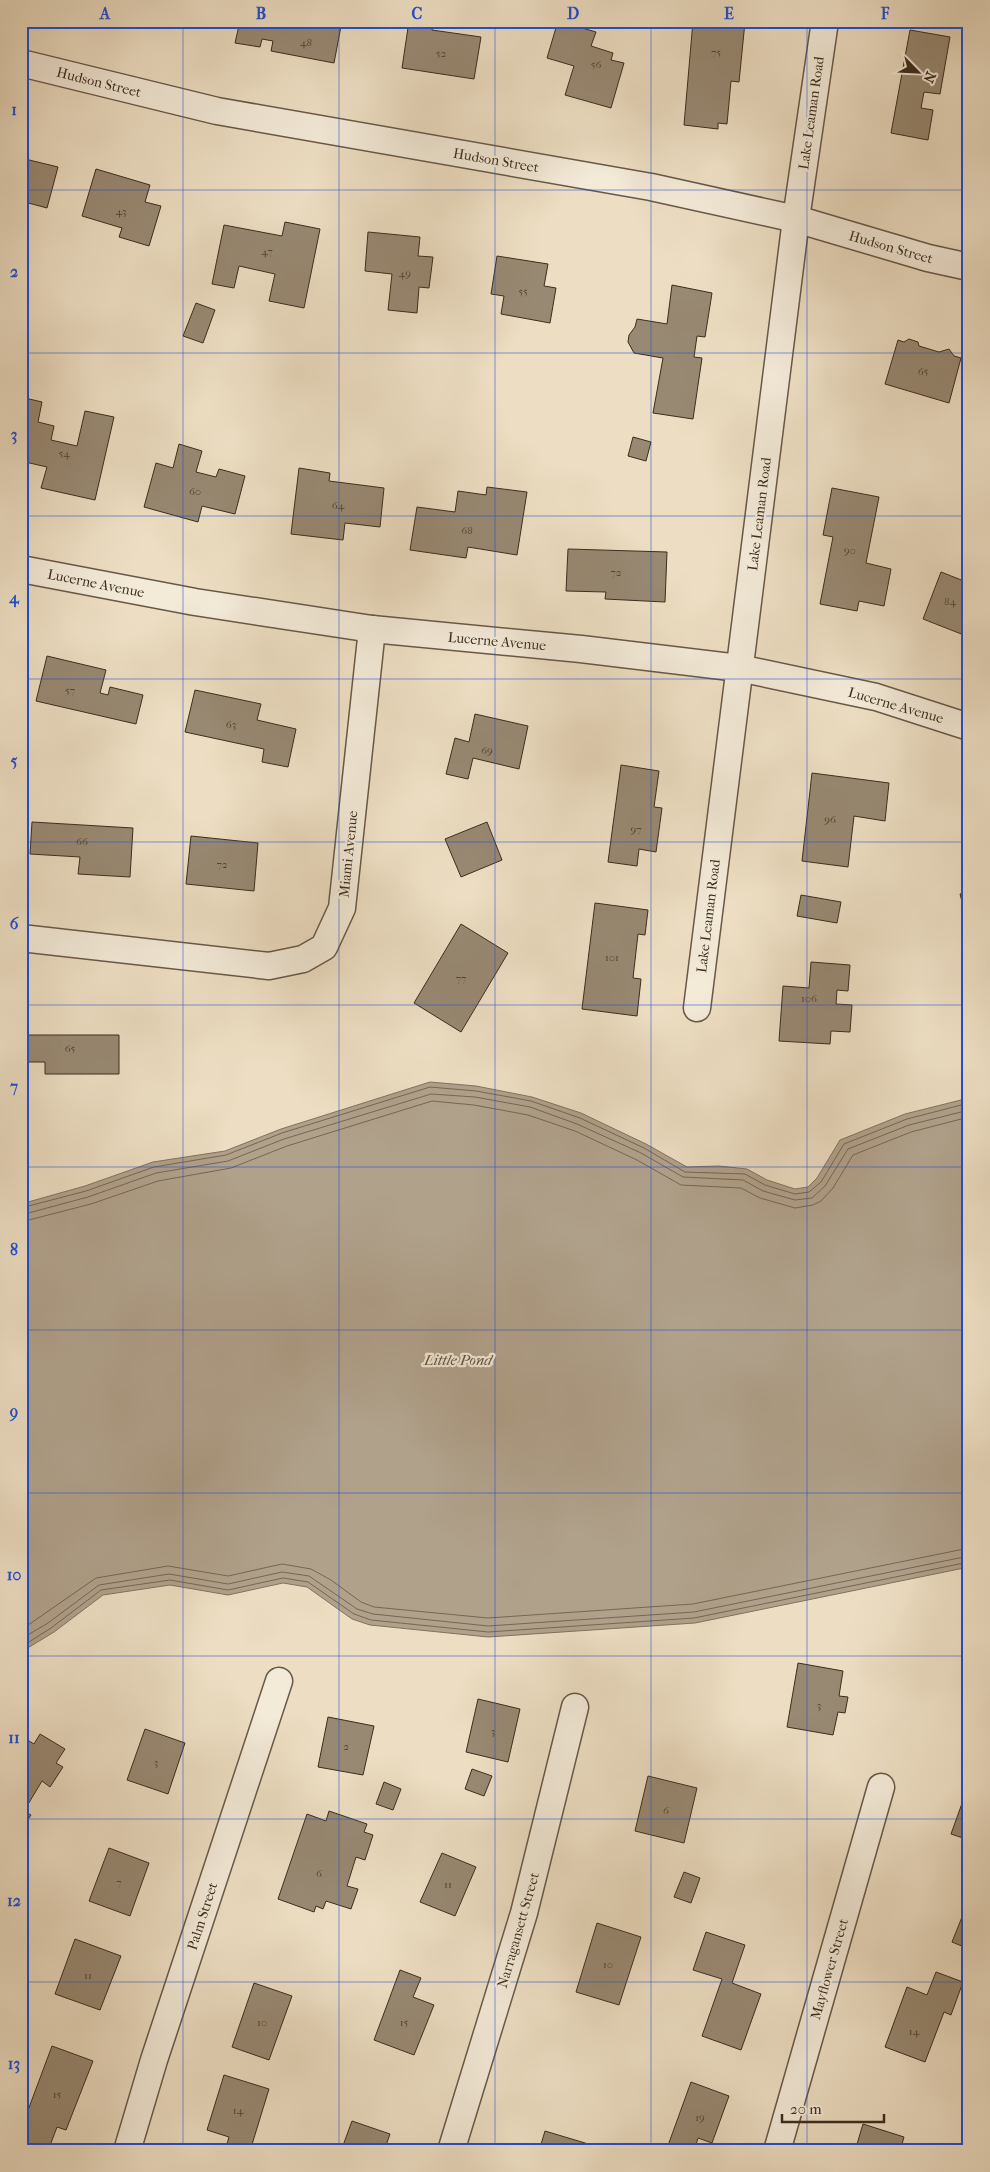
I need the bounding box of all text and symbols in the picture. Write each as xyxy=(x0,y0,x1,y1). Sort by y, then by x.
text: A xyxy=(99,4,111,23)
text: B xyxy=(256,4,266,23)
text: C xyxy=(412,4,423,23)
text: D xyxy=(567,4,579,23)
text: E xyxy=(724,4,734,23)
text: F xyxy=(880,4,890,23)
house number: 48 xyxy=(300,36,312,49)
house number: 75 xyxy=(711,46,721,59)
house number: 52 xyxy=(436,47,447,60)
north arrow xyxy=(892,48,942,98)
street label: Lake Leaman Road xyxy=(795,55,828,171)
house number: 56 xyxy=(591,58,601,71)
street label: Hudson Street xyxy=(55,64,143,101)
text: N xyxy=(919,69,939,86)
text: 1 xyxy=(11,100,17,119)
street label: Hudson Street xyxy=(452,145,540,176)
house number: 43 xyxy=(115,205,127,218)
street label: Hudson Street xyxy=(847,227,935,268)
house number: 47 xyxy=(261,245,273,258)
text: 2 xyxy=(10,262,18,281)
house number: 49 xyxy=(399,267,411,280)
house number: 55 xyxy=(518,285,528,298)
house number: 65 xyxy=(918,365,929,378)
text: 3 xyxy=(11,425,17,445)
house number: 54 xyxy=(58,447,70,460)
street label: Lake Leaman Road xyxy=(744,456,775,572)
house number: 60 xyxy=(189,485,201,498)
house number: 64 xyxy=(332,499,345,512)
house number: 68 xyxy=(461,524,473,537)
house number: 90 xyxy=(844,544,856,557)
street label: Lucerne Avenue xyxy=(46,566,146,601)
house number: 72 xyxy=(611,566,622,579)
text: 4 xyxy=(8,588,20,608)
house number: 84 xyxy=(944,595,956,608)
street label: Lucerne Avenue xyxy=(447,629,547,654)
house number: 57 xyxy=(65,684,75,697)
street label: Lucerne Avenue xyxy=(846,684,946,727)
house number: 63 xyxy=(226,718,236,731)
house number: 69 xyxy=(481,744,493,757)
text: 5 xyxy=(11,751,18,770)
street label: Miami Avenue xyxy=(335,810,362,898)
house number: 96 xyxy=(824,813,836,826)
house number: 97 xyxy=(630,823,642,836)
house number: 66 xyxy=(76,835,88,848)
house number: 72 xyxy=(217,858,228,871)
street label: Lake Leaman Road xyxy=(693,858,724,974)
text: 6 xyxy=(10,914,19,933)
house number: 101 xyxy=(605,951,619,964)
house number: 77 xyxy=(456,972,466,985)
house number: 106 xyxy=(801,992,817,1005)
house number: 65 xyxy=(65,1042,76,1055)
text: 7 xyxy=(9,1077,18,1096)
text: 8 xyxy=(10,1240,18,1259)
water label: Little Pond xyxy=(423,1351,494,1369)
text: 9 xyxy=(9,1402,18,1422)
text: 10 xyxy=(7,1565,21,1584)
house number: 3 xyxy=(817,1699,821,1712)
house number: 3 xyxy=(491,1725,495,1738)
text: 11 xyxy=(8,1728,20,1747)
house number: 2 xyxy=(343,1740,349,1753)
house number: 3 xyxy=(154,1756,158,1769)
house number: 6 xyxy=(663,1804,669,1817)
house number: 6 xyxy=(316,1867,322,1880)
street label: Narragansett Street xyxy=(494,1870,543,1990)
house number: 7 xyxy=(116,1876,122,1889)
house number: 11 xyxy=(444,1878,452,1891)
street label: Palm Street xyxy=(184,1880,221,1952)
text: 12 xyxy=(7,1891,21,1910)
street label: Mayflower Street xyxy=(807,1917,852,2022)
house number: 10 xyxy=(603,1958,613,1971)
house number: 11 xyxy=(84,1969,92,1982)
house number: 10 xyxy=(257,2016,267,2029)
house number: 15 xyxy=(400,2016,409,2029)
house number: 14 xyxy=(909,2025,920,2038)
text: 13 xyxy=(8,2054,20,2074)
house number: 15 xyxy=(53,2088,62,2101)
scale bar xyxy=(782,2092,885,2124)
text: 20 m xyxy=(790,2100,822,2118)
house number: 14 xyxy=(233,2104,244,2117)
house number: 19 xyxy=(695,2111,705,2124)

